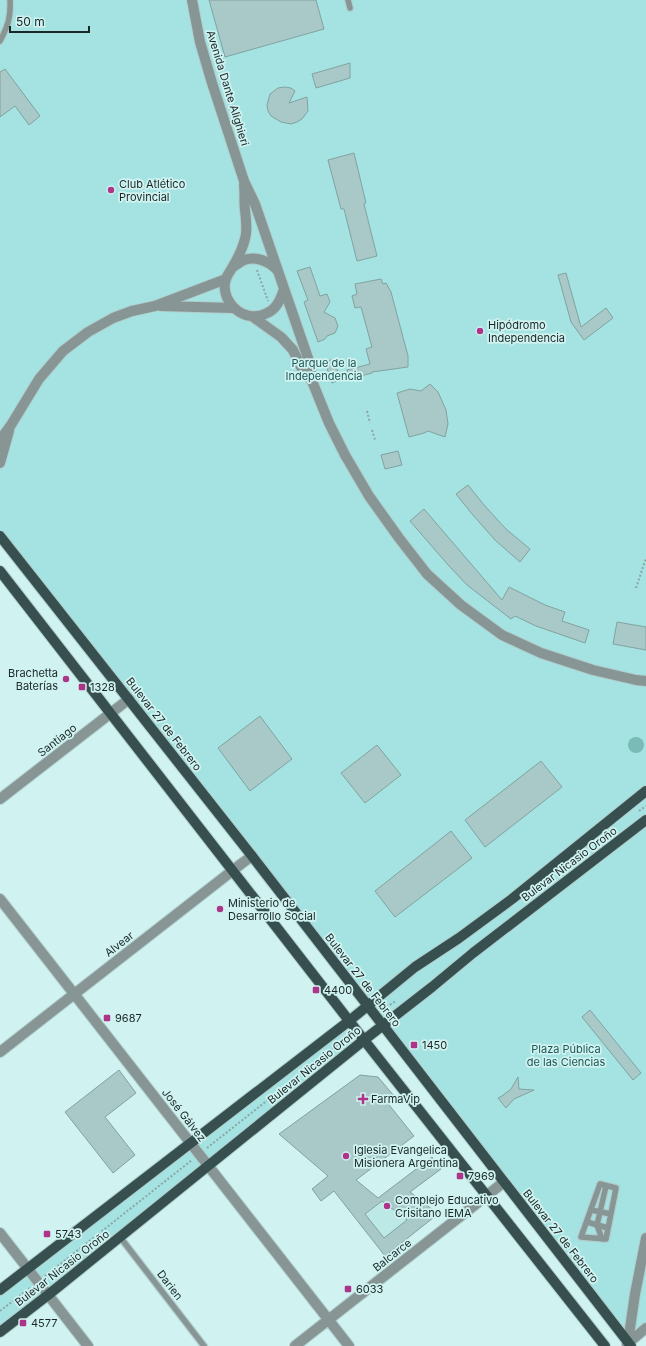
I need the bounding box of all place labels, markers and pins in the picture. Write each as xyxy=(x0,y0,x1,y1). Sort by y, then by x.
place label: Club Atlético Provincial xyxy=(119,177,186,204)
marker: Club Atlético Provincial xyxy=(106,185,116,195)
place label: Hipódromo Independencia xyxy=(488,318,565,345)
marker: Hipódromo Independencia xyxy=(475,326,485,336)
place label: Brachetta Baterías xyxy=(8,666,58,693)
marker: Brachetta Baterías xyxy=(61,674,71,684)
place label: 1328 xyxy=(90,680,115,694)
marker: 1328 xyxy=(77,682,87,692)
place label: Ministerio de Desarrollo Social xyxy=(228,896,316,923)
marker: Ministerio de Desarrollo Social xyxy=(215,904,225,914)
place label: 4400 xyxy=(324,983,352,997)
marker: 4400 xyxy=(311,985,321,995)
place label: 9687 xyxy=(115,1011,142,1025)
marker: 9687 xyxy=(102,1013,112,1023)
place label: 1450 xyxy=(422,1038,447,1052)
marker: 1450 xyxy=(409,1040,419,1050)
place label: FarmaVip xyxy=(371,1092,420,1106)
marker: FarmaVip xyxy=(358,1094,368,1104)
place label: Iglesia Evangelica Misionera Argentina xyxy=(354,1143,458,1170)
marker: Iglesia Evangelica Misionera Argentina xyxy=(341,1151,351,1161)
place label: 7969 xyxy=(468,1169,495,1183)
marker: 7969 xyxy=(455,1171,465,1181)
place label: Complejo Educativo Crisitano IEMA xyxy=(395,1193,499,1220)
marker: Complejo Educativo Crisitano IEMA xyxy=(382,1201,392,1211)
place label: 5743 xyxy=(55,1227,81,1241)
marker: 5743 xyxy=(42,1229,52,1239)
place label: 6033 xyxy=(356,1282,384,1296)
marker: 6033 xyxy=(343,1284,353,1294)
place label: 4577 xyxy=(31,1316,57,1330)
marker: 4577 xyxy=(18,1318,28,1328)

